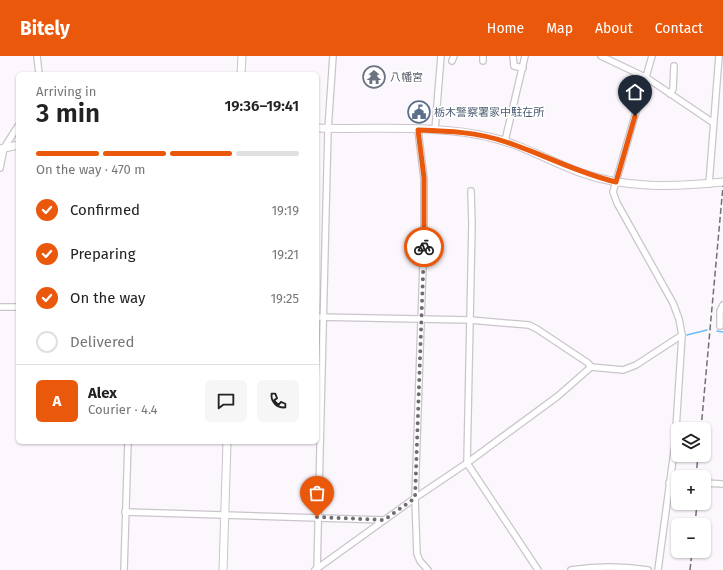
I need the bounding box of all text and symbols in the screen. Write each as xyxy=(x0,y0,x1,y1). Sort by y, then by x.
text: Bitely xyxy=(20,17,70,40)
text: Home xyxy=(487,20,524,37)
text: Map xyxy=(546,20,573,37)
text: About xyxy=(595,20,633,37)
text: Contact xyxy=(655,20,703,37)
temple icon: 八幡宮 xyxy=(361,64,387,90)
place label: 八幡宮 xyxy=(390,71,423,84)
pin xyxy=(618,75,652,116)
icon: home xyxy=(624,81,646,103)
text: Arriving in xyxy=(36,84,96,99)
text: 19:36–19:41 xyxy=(224,97,299,115)
text: 3 min xyxy=(36,98,100,129)
public building icon: 栃木警察署家中駐在所 xyxy=(406,99,432,125)
place label: 栃木警察署家中駐在所 xyxy=(434,106,545,119)
text: On the way · 470 m xyxy=(36,162,145,177)
icon: check xyxy=(36,199,58,221)
text: Confirmed xyxy=(70,201,140,219)
text: 19:19 xyxy=(271,203,299,218)
courier xyxy=(404,227,444,267)
icon: bike xyxy=(413,236,435,258)
icon: check xyxy=(36,243,58,265)
text: Preparing xyxy=(70,245,135,263)
text: 19:21 xyxy=(272,247,299,262)
icon: check xyxy=(36,287,58,309)
text: On the way xyxy=(70,289,145,307)
text: 19:25 xyxy=(270,291,299,306)
text: Delivered xyxy=(70,333,134,351)
button: chat xyxy=(205,380,247,422)
button: phone xyxy=(257,380,299,422)
text: Alex xyxy=(88,384,117,402)
text: A xyxy=(53,392,61,410)
text: Courier · 4.4 xyxy=(88,402,158,417)
map controls xyxy=(671,422,711,558)
button: layers xyxy=(671,422,711,462)
button: + xyxy=(671,470,711,510)
pin xyxy=(300,476,334,517)
icon: bag xyxy=(306,482,328,504)
button: − xyxy=(671,518,711,558)

